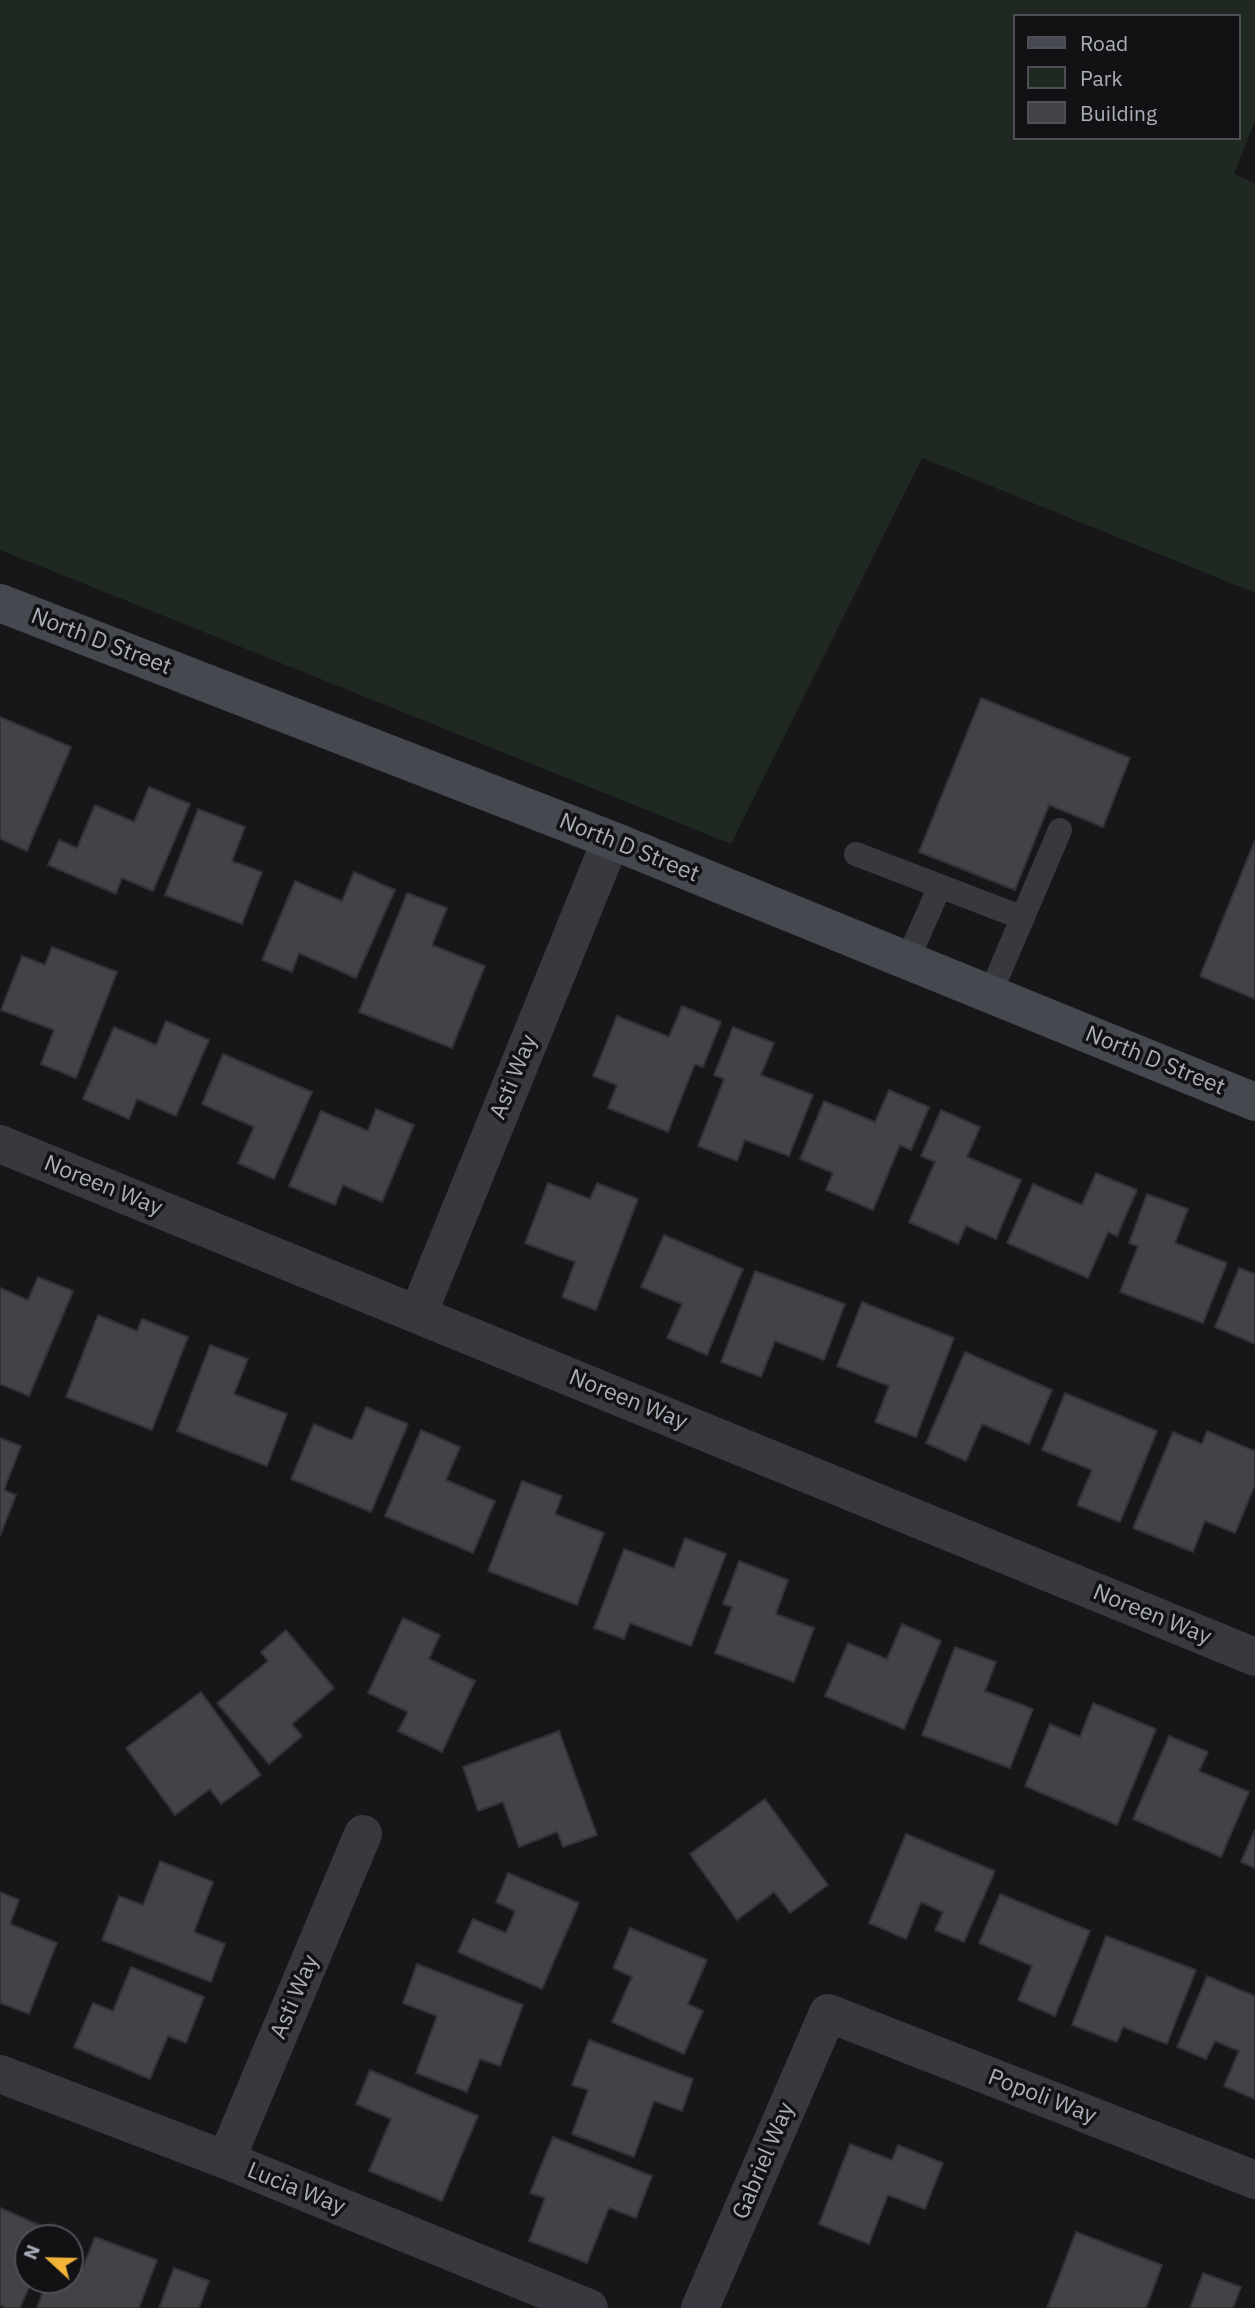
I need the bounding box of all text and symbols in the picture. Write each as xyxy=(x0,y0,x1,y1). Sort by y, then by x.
legend xyxy=(1014,14,1241,140)
text: Road xyxy=(1080,29,1128,57)
text: Park xyxy=(1080,64,1123,92)
text: Building xyxy=(1080,99,1157,127)
street label: North D Street xyxy=(27,603,175,681)
street label: North D Street xyxy=(555,807,703,889)
street label: North D Street xyxy=(1081,1020,1229,1102)
street label: Asti Way xyxy=(485,1031,543,1123)
street label: Noreen Way xyxy=(40,1150,166,1222)
street label: Noreen Way xyxy=(565,1364,691,1436)
street label: Noreen Way xyxy=(1089,1579,1215,1651)
street label: Asti Way xyxy=(265,1951,325,2043)
street label: Popoli Way xyxy=(984,2064,1100,2130)
street label: Gabriel Way xyxy=(727,2099,801,2223)
street label: Lucia Way xyxy=(243,2157,349,2221)
north arrow xyxy=(14,2224,84,2294)
text: N xyxy=(18,2241,45,2263)

